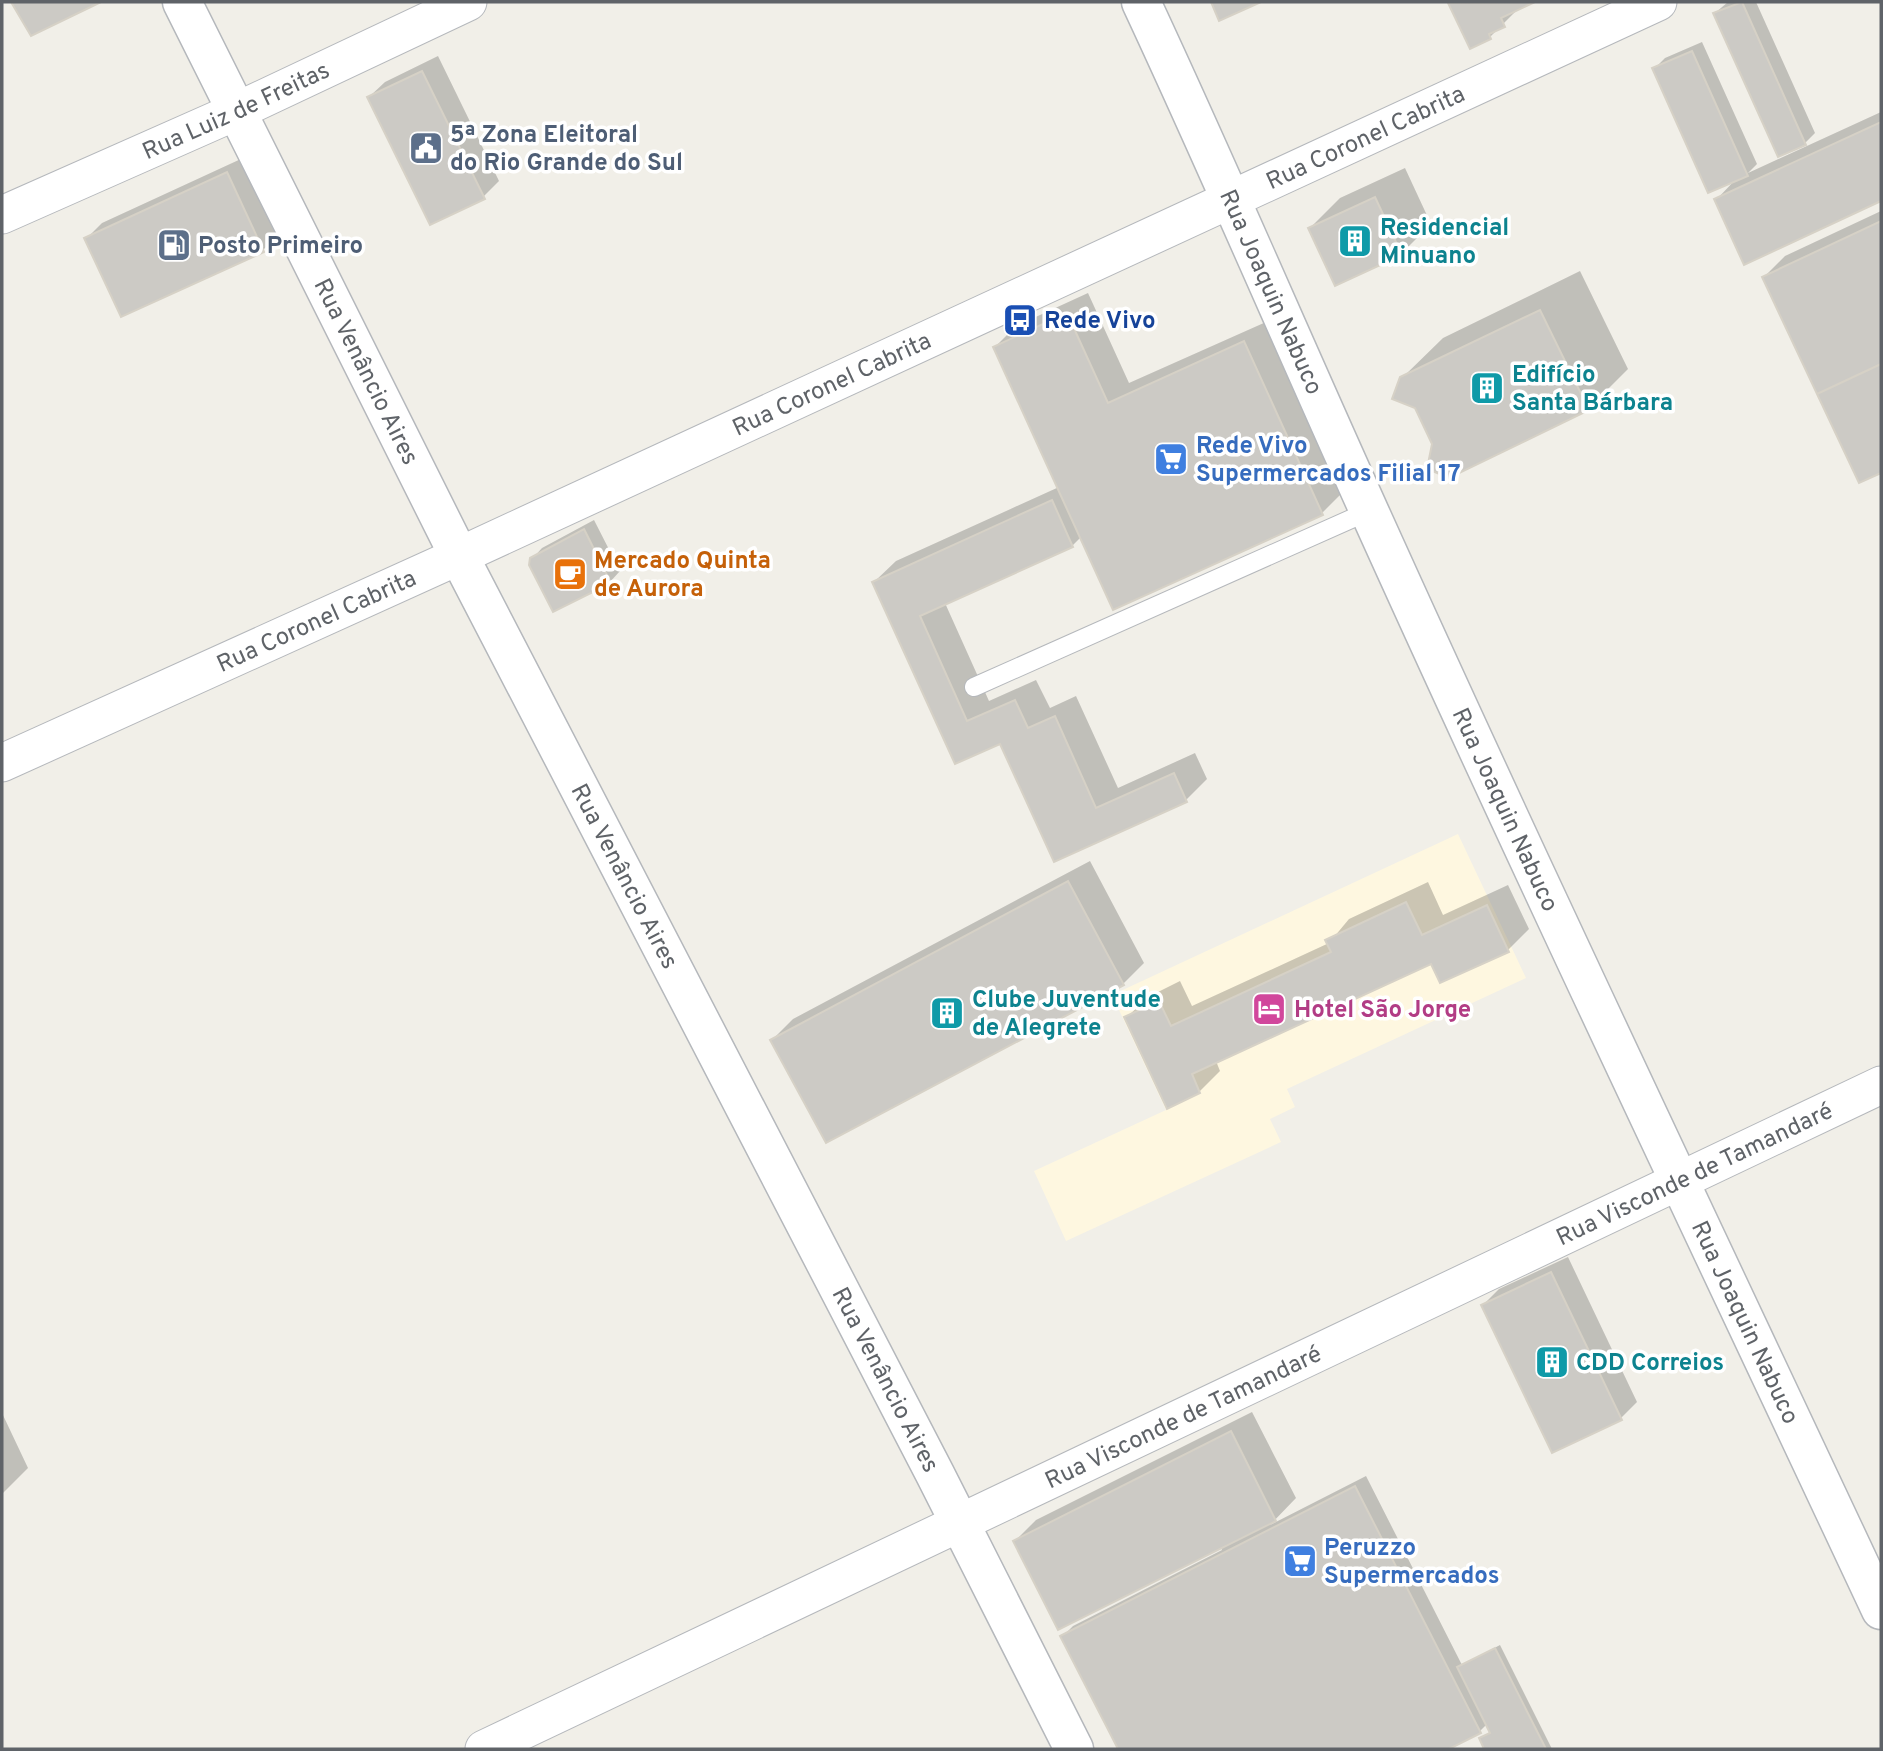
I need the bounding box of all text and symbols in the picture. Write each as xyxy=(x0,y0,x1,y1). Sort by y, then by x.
street label: Rua Luiz de Freitas xyxy=(138,56,335,168)
street label: Rua Coronel Cabrita xyxy=(1262,80,1470,198)
place label: 5ª Zona Eleitoral do Rio Grande do Sul xyxy=(450,121,683,179)
public building icon: 5ª Zona Eleitoral do Rio Grande do Sul xyxy=(407,129,445,167)
street label: Rua Joaquin Nabuco xyxy=(1211,186,1328,400)
place label: Residencial Minuano xyxy=(1380,214,1509,272)
building icon: Residencial Minuano xyxy=(1336,222,1374,260)
fuel station icon: Posto Primeiro xyxy=(155,226,193,264)
place label: Posto Primeiro xyxy=(198,232,363,262)
street label: Rua Venâncio Aires xyxy=(306,274,424,470)
bus stop icon: Rede Vivo xyxy=(1001,301,1039,339)
place label: Rede Vivo xyxy=(1044,307,1156,337)
street label: Rua Coronel Cabrita xyxy=(728,327,936,445)
place label: Edifício Santa Bárbara xyxy=(1512,361,1673,419)
building icon: Edifício Santa Bárbara xyxy=(1468,369,1506,407)
place label: Rede Vivo Supermercados Filial 17 xyxy=(1196,432,1461,490)
supermarket icon: Rede Vivo Supermercados Filial 17 xyxy=(1152,440,1190,478)
place label: Mercado Quinta de Aurora xyxy=(594,547,771,605)
cafe icon: Mercado Quinta de Aurora xyxy=(551,555,589,593)
street label: Rua Coronel Cabrita xyxy=(213,564,421,681)
street label: Rua Joaquin Nabuco xyxy=(1444,704,1564,917)
street label: Rua Venâncio Aires xyxy=(563,779,684,975)
place label: Clube Juventude de Alegrete xyxy=(972,986,1161,1044)
hotel icon: Hotel São Jorge xyxy=(1250,990,1288,1028)
building icon: Clube Juventude de Alegrete xyxy=(928,994,966,1032)
place label: Hotel São Jorge xyxy=(1294,996,1471,1026)
street label: Rua Visconde de Tamandaré xyxy=(1552,1097,1838,1254)
street label: Rua Joaquin Nabuco xyxy=(1683,1217,1805,1429)
street label: Rua Venâncio Aires xyxy=(824,1283,945,1478)
street label: Rua Visconde de Tamandaré xyxy=(1041,1340,1327,1497)
building icon: CDD Correios xyxy=(1533,1343,1571,1381)
place label: CDD Correios xyxy=(1576,1349,1724,1379)
place label: Peruzzo Supermercados xyxy=(1324,1534,1499,1592)
supermarket icon: Peruzzo Supermercados xyxy=(1281,1542,1319,1580)

